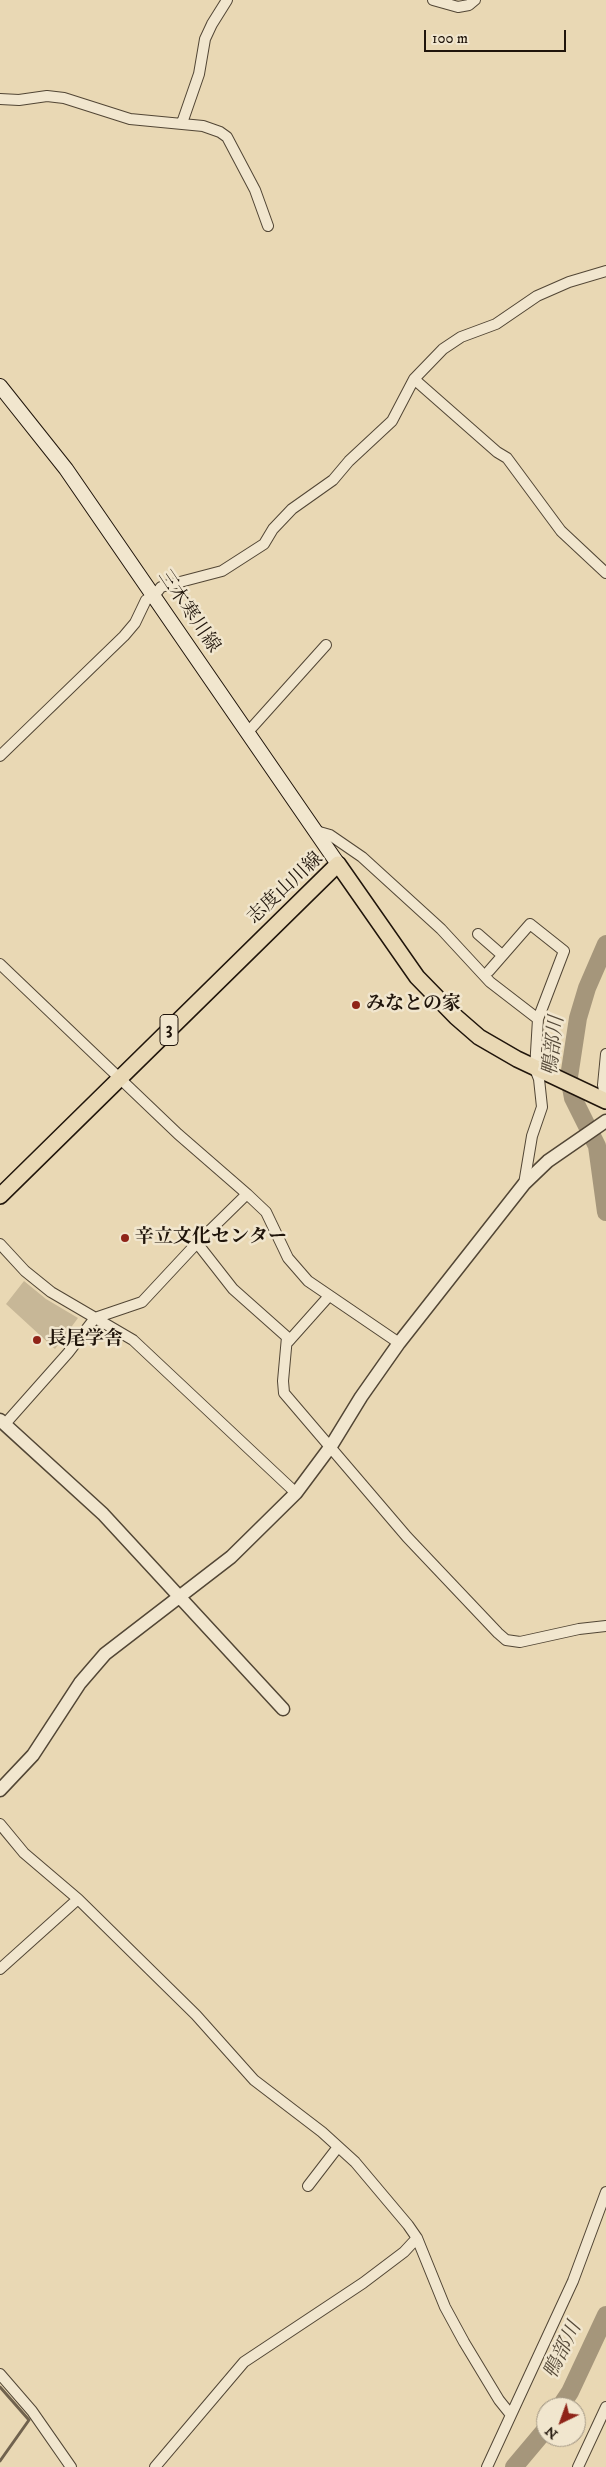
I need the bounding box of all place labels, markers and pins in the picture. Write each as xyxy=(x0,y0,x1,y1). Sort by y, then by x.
place label: みなとの家 xyxy=(366,994,461,1016)
marker: みなとの家 xyxy=(350,999,362,1011)
place label: 辛立文化センター xyxy=(135,1227,287,1249)
marker: 辛立文化センター xyxy=(119,1232,131,1244)
place label: 長尾学舎 xyxy=(47,1329,123,1351)
marker: 長尾学舎 xyxy=(31,1334,43,1346)

